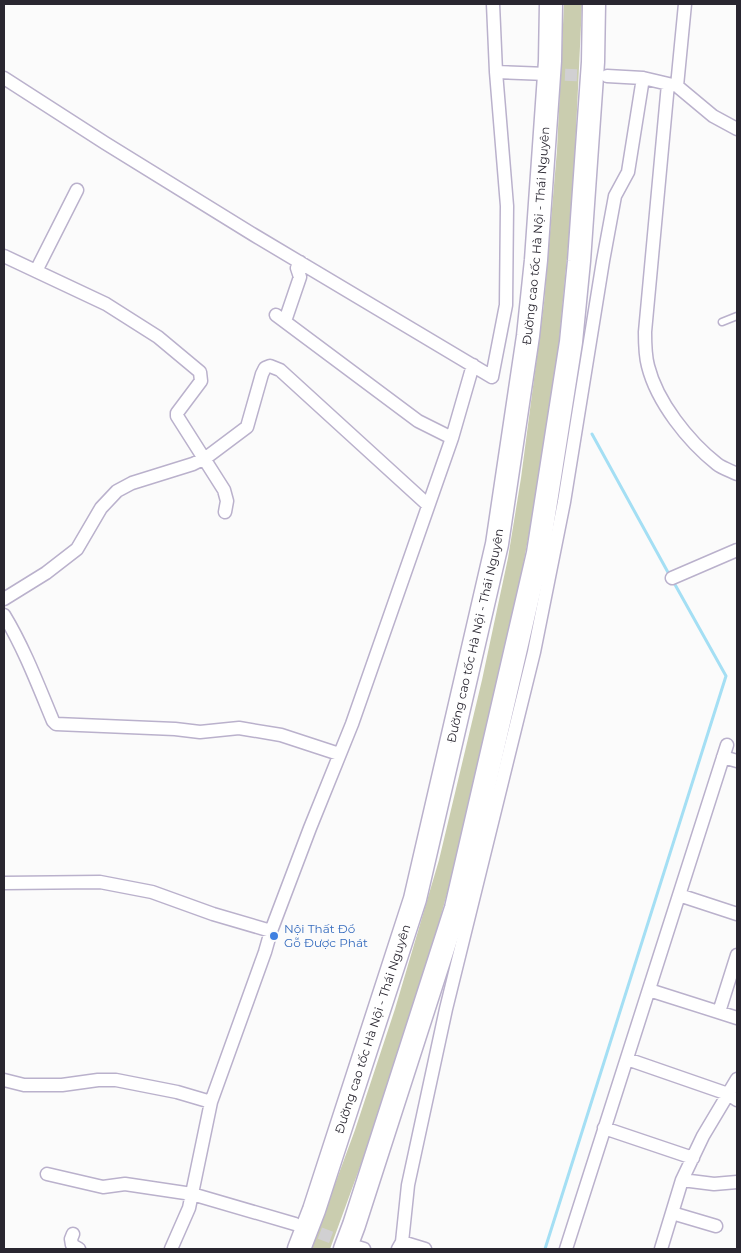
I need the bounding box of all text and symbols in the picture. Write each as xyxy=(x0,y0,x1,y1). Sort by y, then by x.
street label: Đường cao tốc Hà Nội - Thái Nguyên xyxy=(519,126,552,346)
street label: Đường cao tốc Hà Nội - Thái Nguyên xyxy=(443,527,506,744)
place label: Nội Thất Đồ Gỗ Được Phát xyxy=(284,921,368,950)
street label: Đường cao tốc Hà Nội - Thái Nguyên xyxy=(331,922,413,1136)
marker: Nội Thất Đồ Gỗ Được Phát xyxy=(268,930,280,942)

